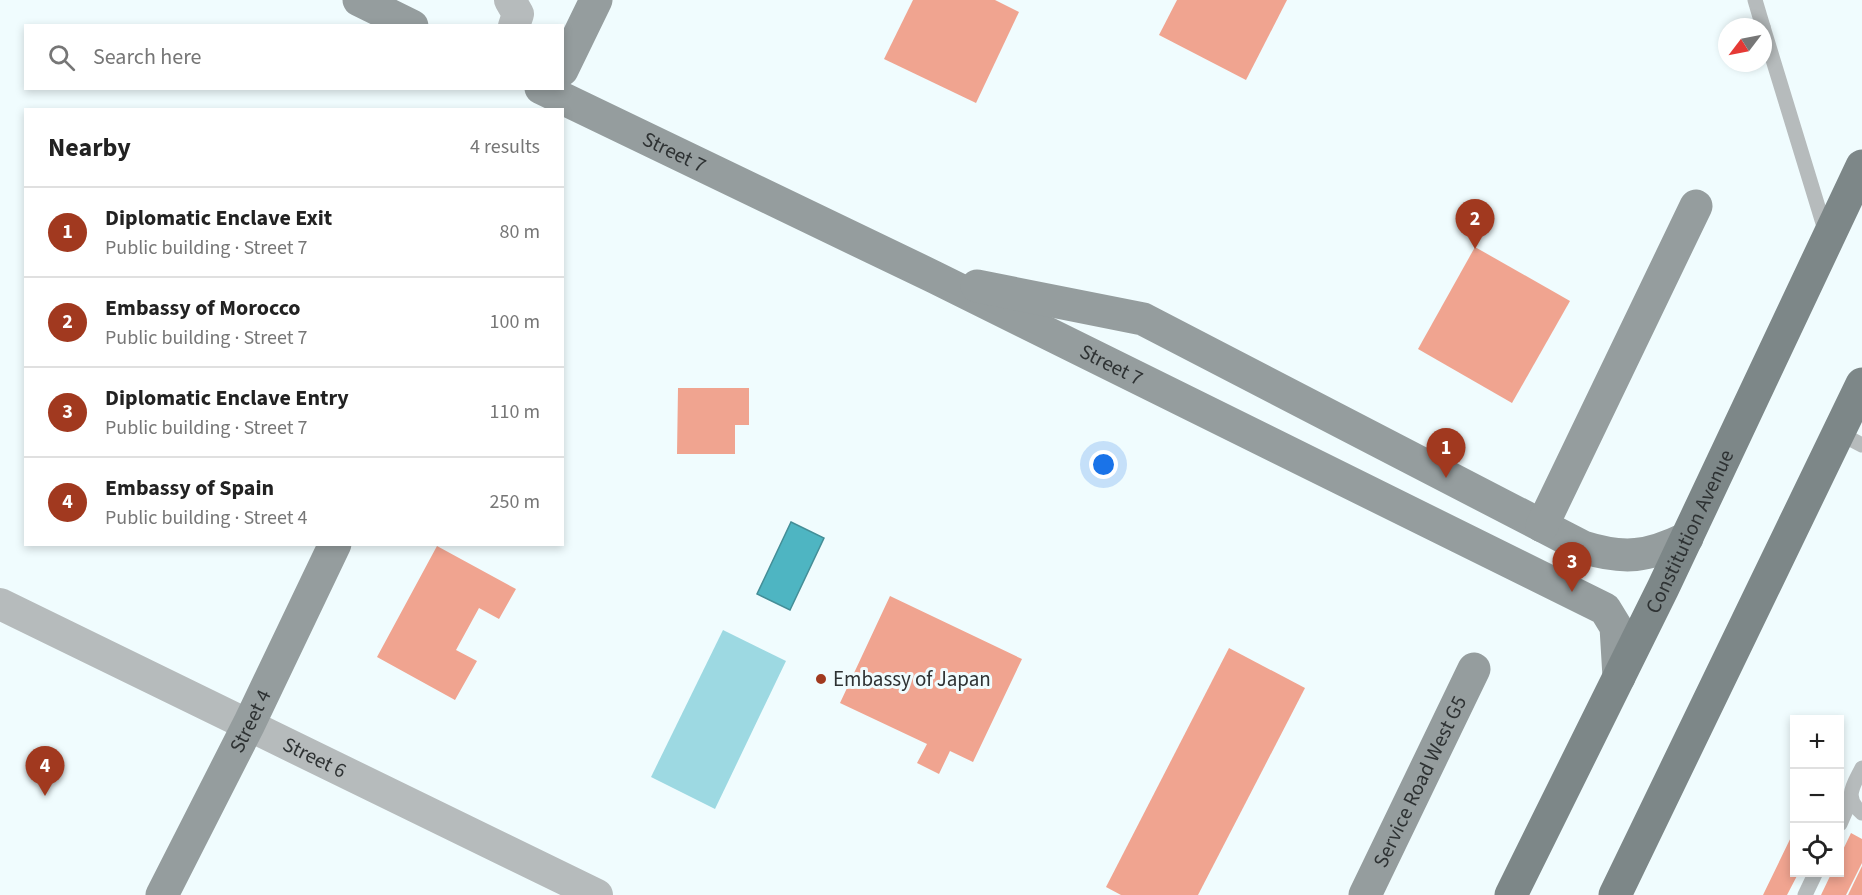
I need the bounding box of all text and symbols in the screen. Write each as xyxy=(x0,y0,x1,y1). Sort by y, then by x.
north arrow xyxy=(1718,18,1772,72)
search box xyxy=(24,24,564,90)
icon: search xyxy=(45,41,78,74)
text: Search here xyxy=(93,41,201,73)
street label: Street 7 xyxy=(638,124,711,180)
text: Nearby xyxy=(48,129,131,166)
text: 4 results xyxy=(470,133,540,161)
pin: 2 xyxy=(1456,200,1494,249)
text: Diplomatic Enclave Exit xyxy=(105,202,332,234)
text: 1 xyxy=(62,218,73,246)
text: 80 m xyxy=(500,218,540,246)
text: Public building · Street 7 xyxy=(105,234,307,262)
text: Embassy of Morocco xyxy=(105,292,301,324)
text: 2 xyxy=(62,308,73,336)
text: 100 m xyxy=(490,308,540,336)
text: Public building · Street 7 xyxy=(105,324,307,352)
street label: Street 7 xyxy=(1075,336,1148,393)
text: Diplomatic Enclave Entry xyxy=(105,382,349,414)
text: 3 xyxy=(62,398,73,426)
text: 110 m xyxy=(490,398,540,426)
text: Public building · Street 7 xyxy=(105,414,307,442)
pin: 1 xyxy=(1426,428,1466,478)
street label: Constitution Avenue xyxy=(1638,445,1741,619)
your location xyxy=(1089,450,1118,479)
text: Embassy of Spain xyxy=(105,472,274,504)
text: 4 xyxy=(62,488,73,516)
text: 250 m xyxy=(490,488,540,516)
text: Public building · Street 4 xyxy=(105,504,307,532)
pin: 3 xyxy=(1552,542,1592,592)
place label: Embassy of Japan xyxy=(833,664,991,694)
marker: Embassy of Japan xyxy=(814,672,828,686)
street label: Street 4 xyxy=(222,684,278,758)
street label: Service Road West G5 xyxy=(1365,691,1474,872)
map controls xyxy=(1790,715,1844,877)
button: + xyxy=(1790,715,1844,769)
street label: Street 6 xyxy=(278,729,351,786)
pin: 4 xyxy=(26,746,64,796)
button: − xyxy=(1790,769,1844,823)
button: locate xyxy=(1790,823,1844,877)

